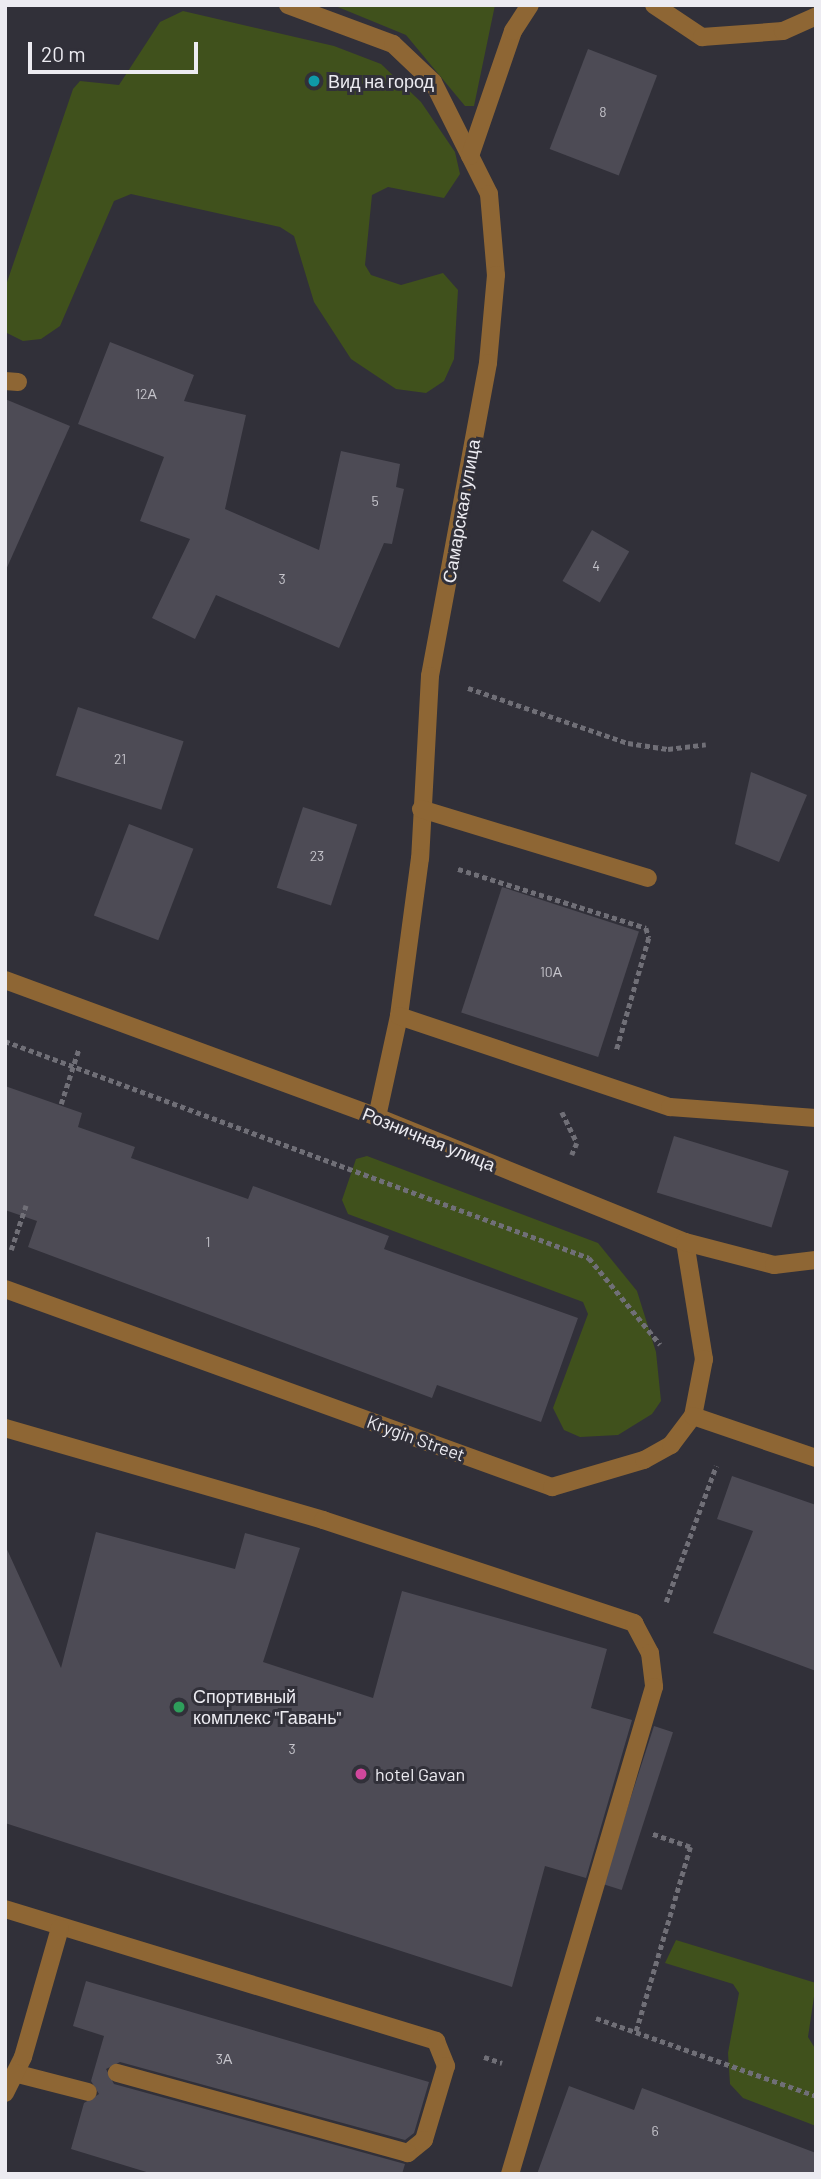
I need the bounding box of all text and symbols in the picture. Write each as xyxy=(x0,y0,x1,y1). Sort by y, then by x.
scale bar xyxy=(32,28,201,72)
text: 20 m xyxy=(41,41,86,66)
place label: Вид на город xyxy=(328,70,434,92)
marker: Вид на город xyxy=(306,73,322,89)
house number: 8 xyxy=(599,104,607,120)
house number: 12А xyxy=(135,386,157,402)
street label: Самарская улица xyxy=(438,437,484,585)
house number: 5 xyxy=(371,493,379,509)
house number: 4 xyxy=(592,558,600,574)
house number: 3 xyxy=(278,571,286,587)
house number: 21 xyxy=(114,751,126,767)
house number: 23 xyxy=(310,848,324,864)
house number: 10А xyxy=(540,964,562,980)
street label: Розничная улица xyxy=(359,1102,499,1176)
house number: 1 xyxy=(206,1234,210,1250)
street label: Krygin Street xyxy=(364,1410,468,1466)
place label: Спортивный комплекс "Гавань" xyxy=(193,1686,341,1728)
marker: Спортивный комплекс "Гавань" xyxy=(171,1699,187,1715)
house number: 3 xyxy=(288,1741,296,1757)
place label: hotel Gavan xyxy=(375,1763,465,1785)
marker: hotel Gavan xyxy=(353,1766,369,1782)
house number: 3А xyxy=(216,2051,232,2067)
house number: 6 xyxy=(651,2123,659,2139)

